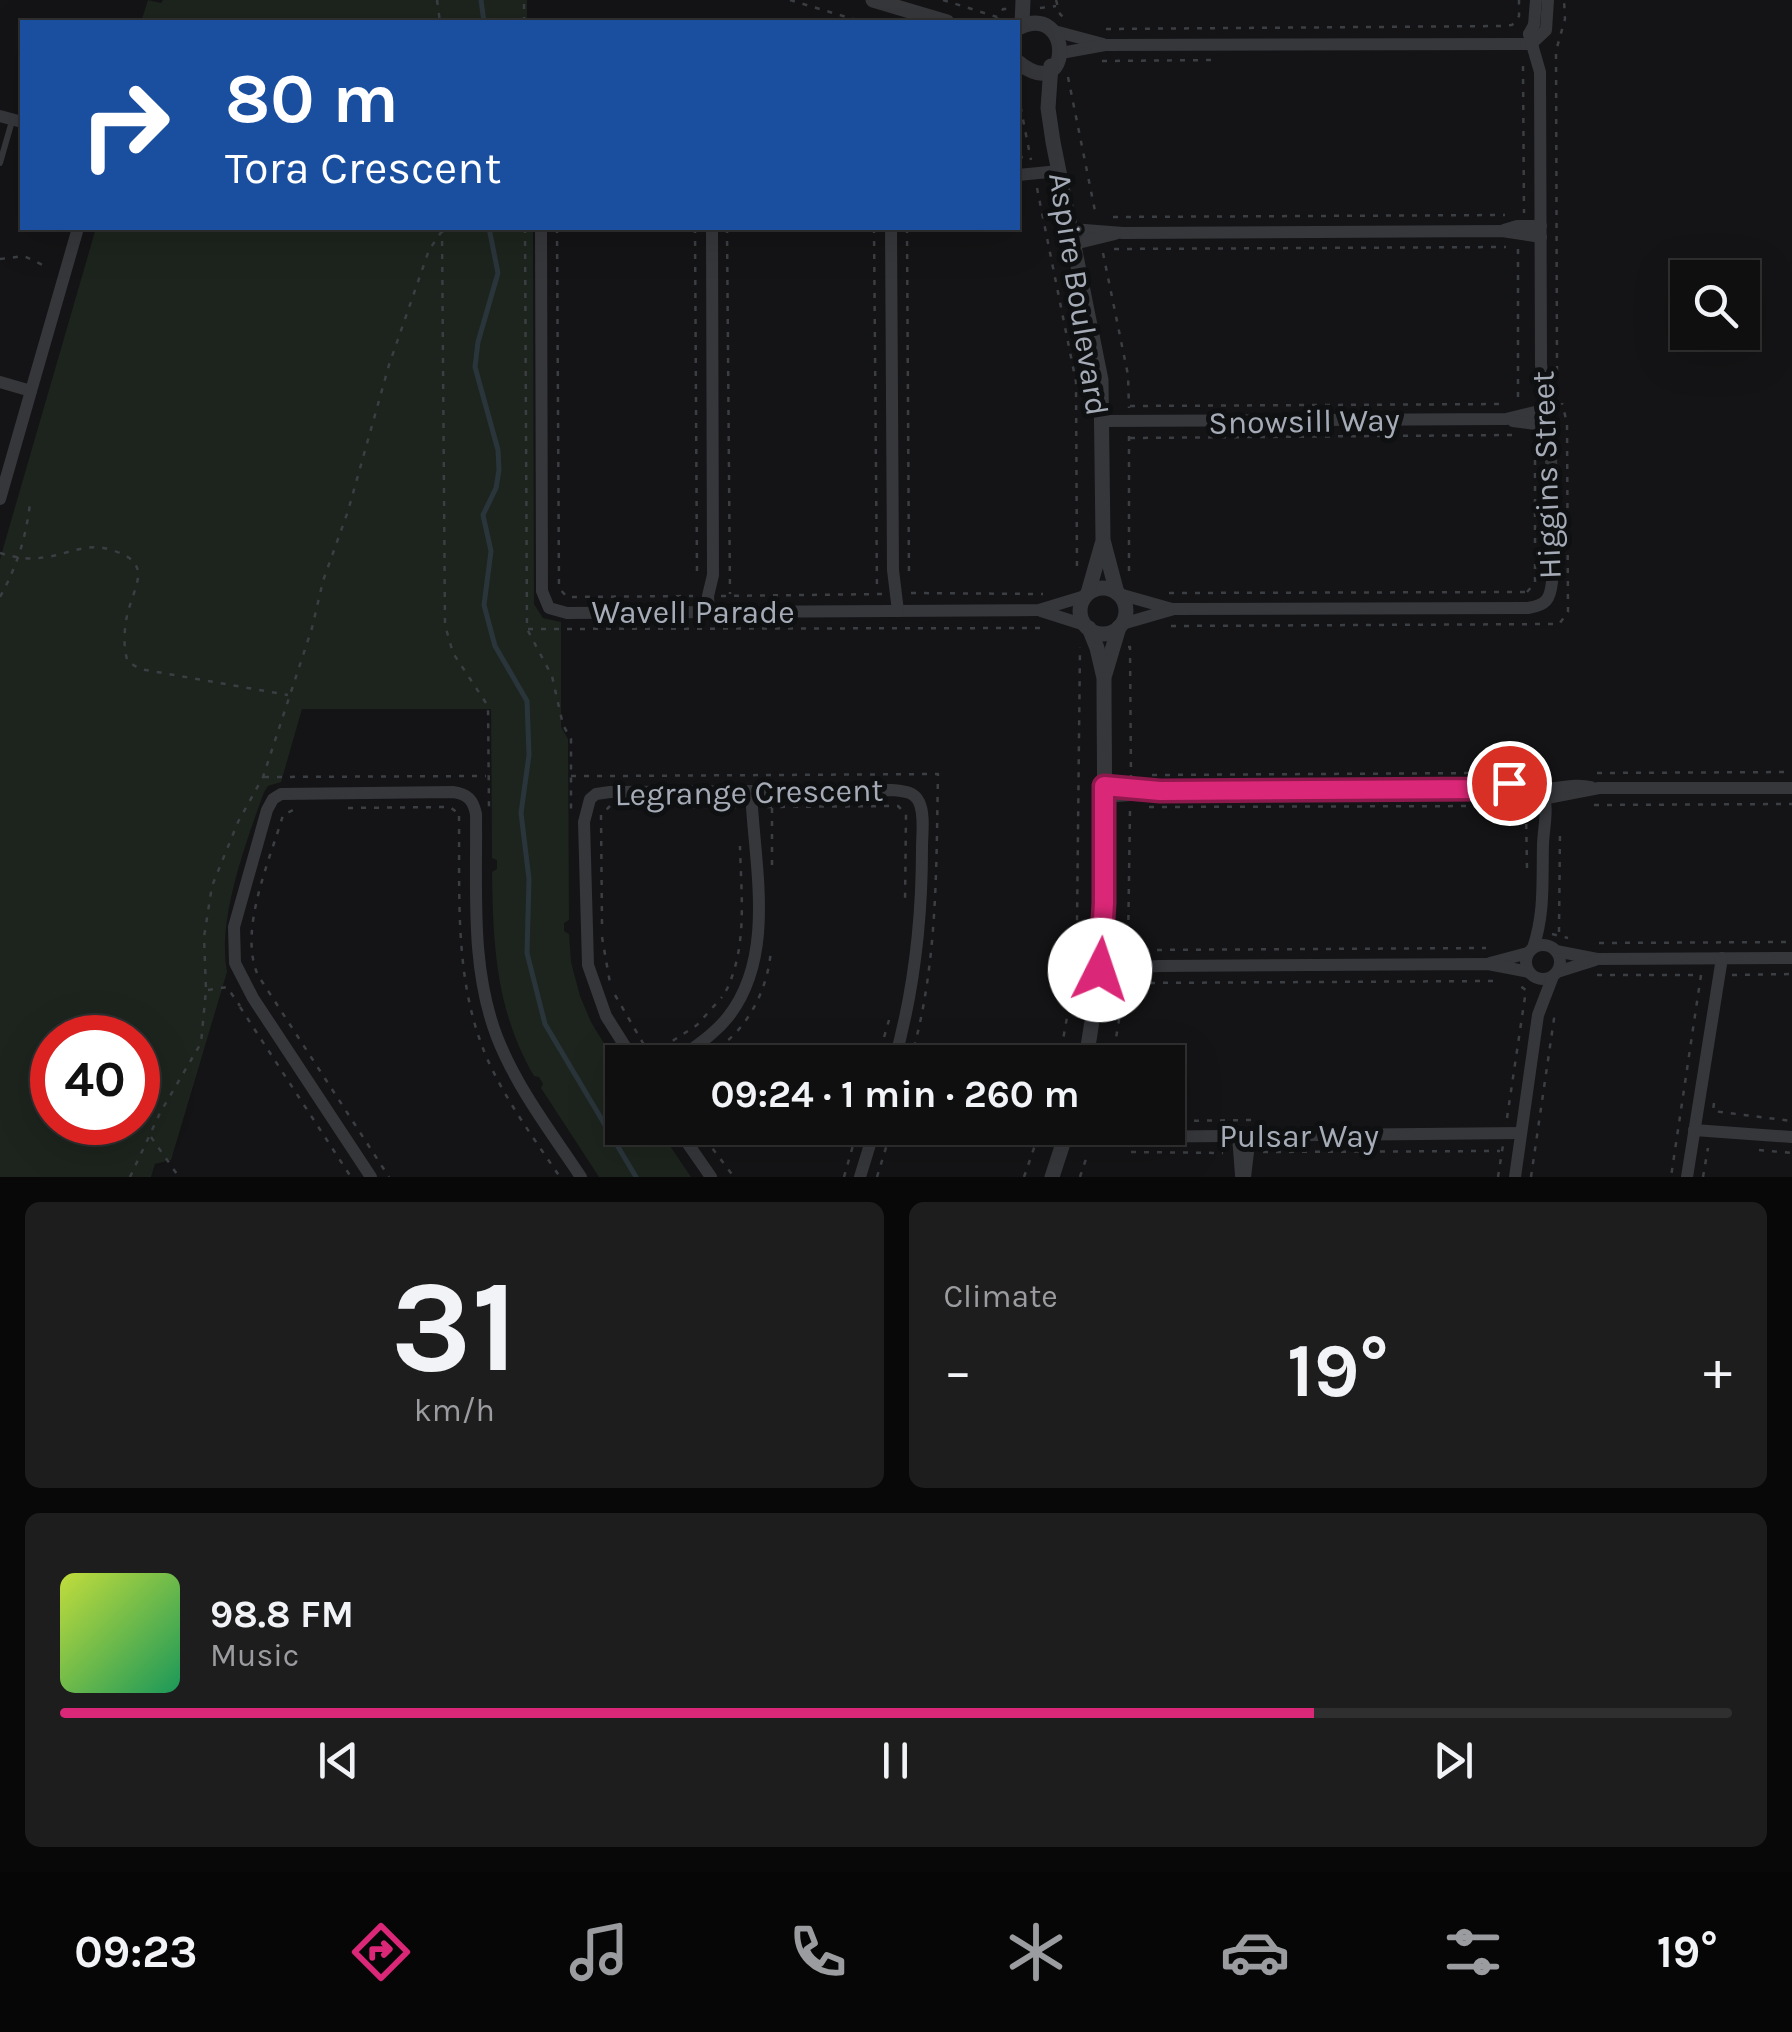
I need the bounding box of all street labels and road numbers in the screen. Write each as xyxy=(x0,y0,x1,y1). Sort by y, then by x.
street label: Aspire Boulevard xyxy=(1041,170,1116,418)
street label: Higgins Street xyxy=(1524,370,1569,580)
street label: Snowsill Way xyxy=(1208,401,1400,442)
street label: Wavell Parade xyxy=(591,594,795,631)
street label: Legrange Crescent xyxy=(614,772,884,813)
street label: Pulsar Way xyxy=(1219,1118,1379,1155)

